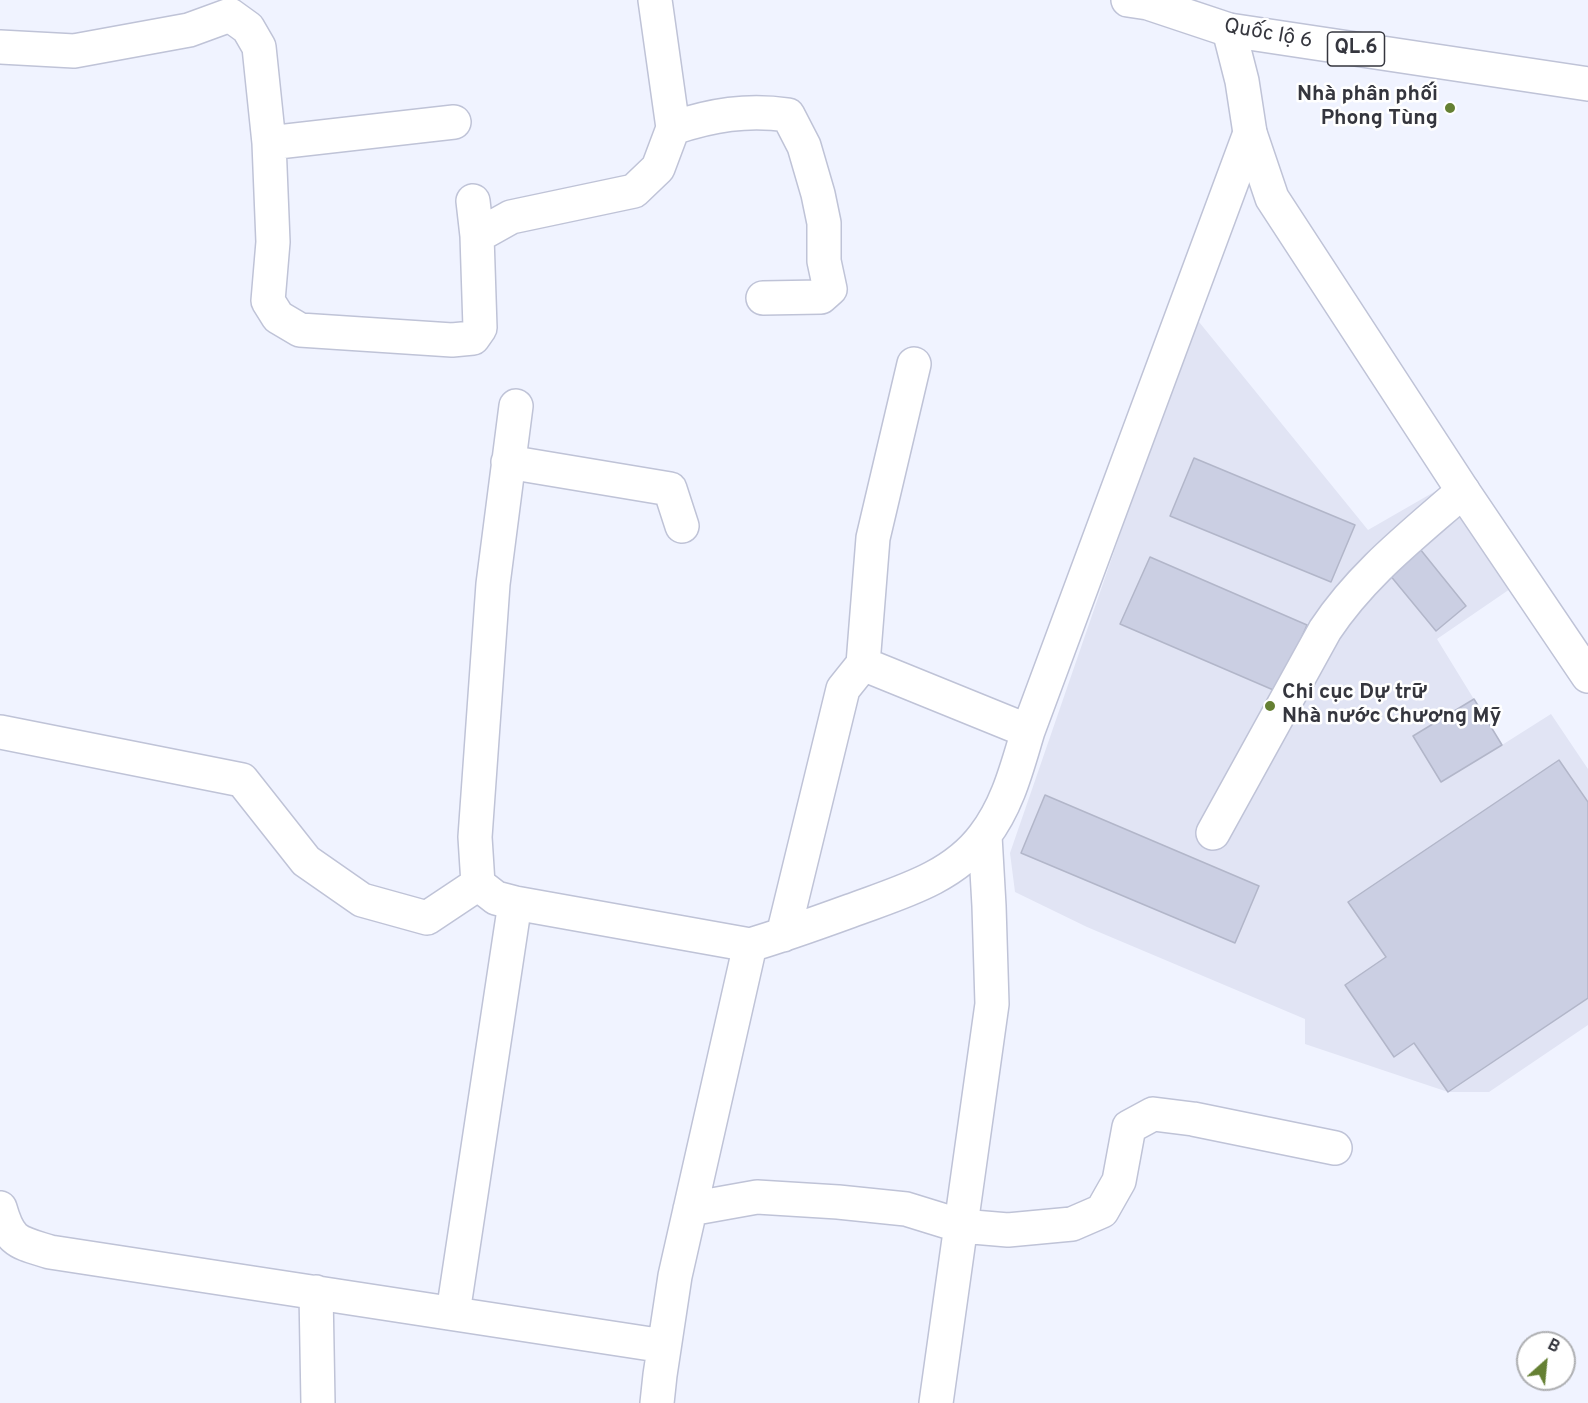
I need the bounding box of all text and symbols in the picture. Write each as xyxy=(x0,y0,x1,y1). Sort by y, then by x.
street label: Quốc lộ 6 xyxy=(1222,15,1314,55)
road number: QL.6 xyxy=(1328,32,1384,66)
place label: Nhà phân phối Phong Tùng xyxy=(1297,83,1438,133)
marker: Nhà phân phối Phong Tùng xyxy=(1443,101,1457,115)
place label: Chi cục Dự trữ Nhà nước Chương Mỹ xyxy=(1282,681,1501,731)
marker: Chi cục Dự trữ Nhà nước Chương Mỹ xyxy=(1263,699,1277,713)
north arrow xyxy=(1516,1331,1576,1391)
text: B xyxy=(1544,1335,1563,1358)

